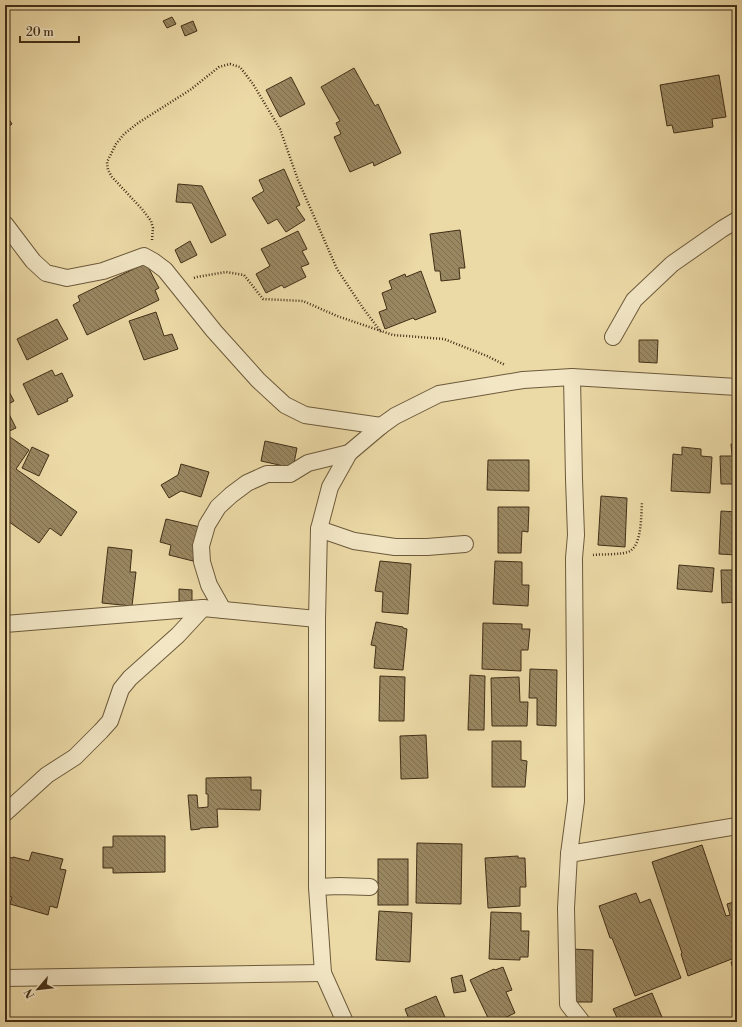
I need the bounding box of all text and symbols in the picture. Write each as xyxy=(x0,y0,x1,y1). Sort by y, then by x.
scale bar xyxy=(20,18,79,44)
text: 20 m xyxy=(26,25,54,40)
north arrow xyxy=(18,969,58,1009)
text: N xyxy=(22,986,38,1000)

